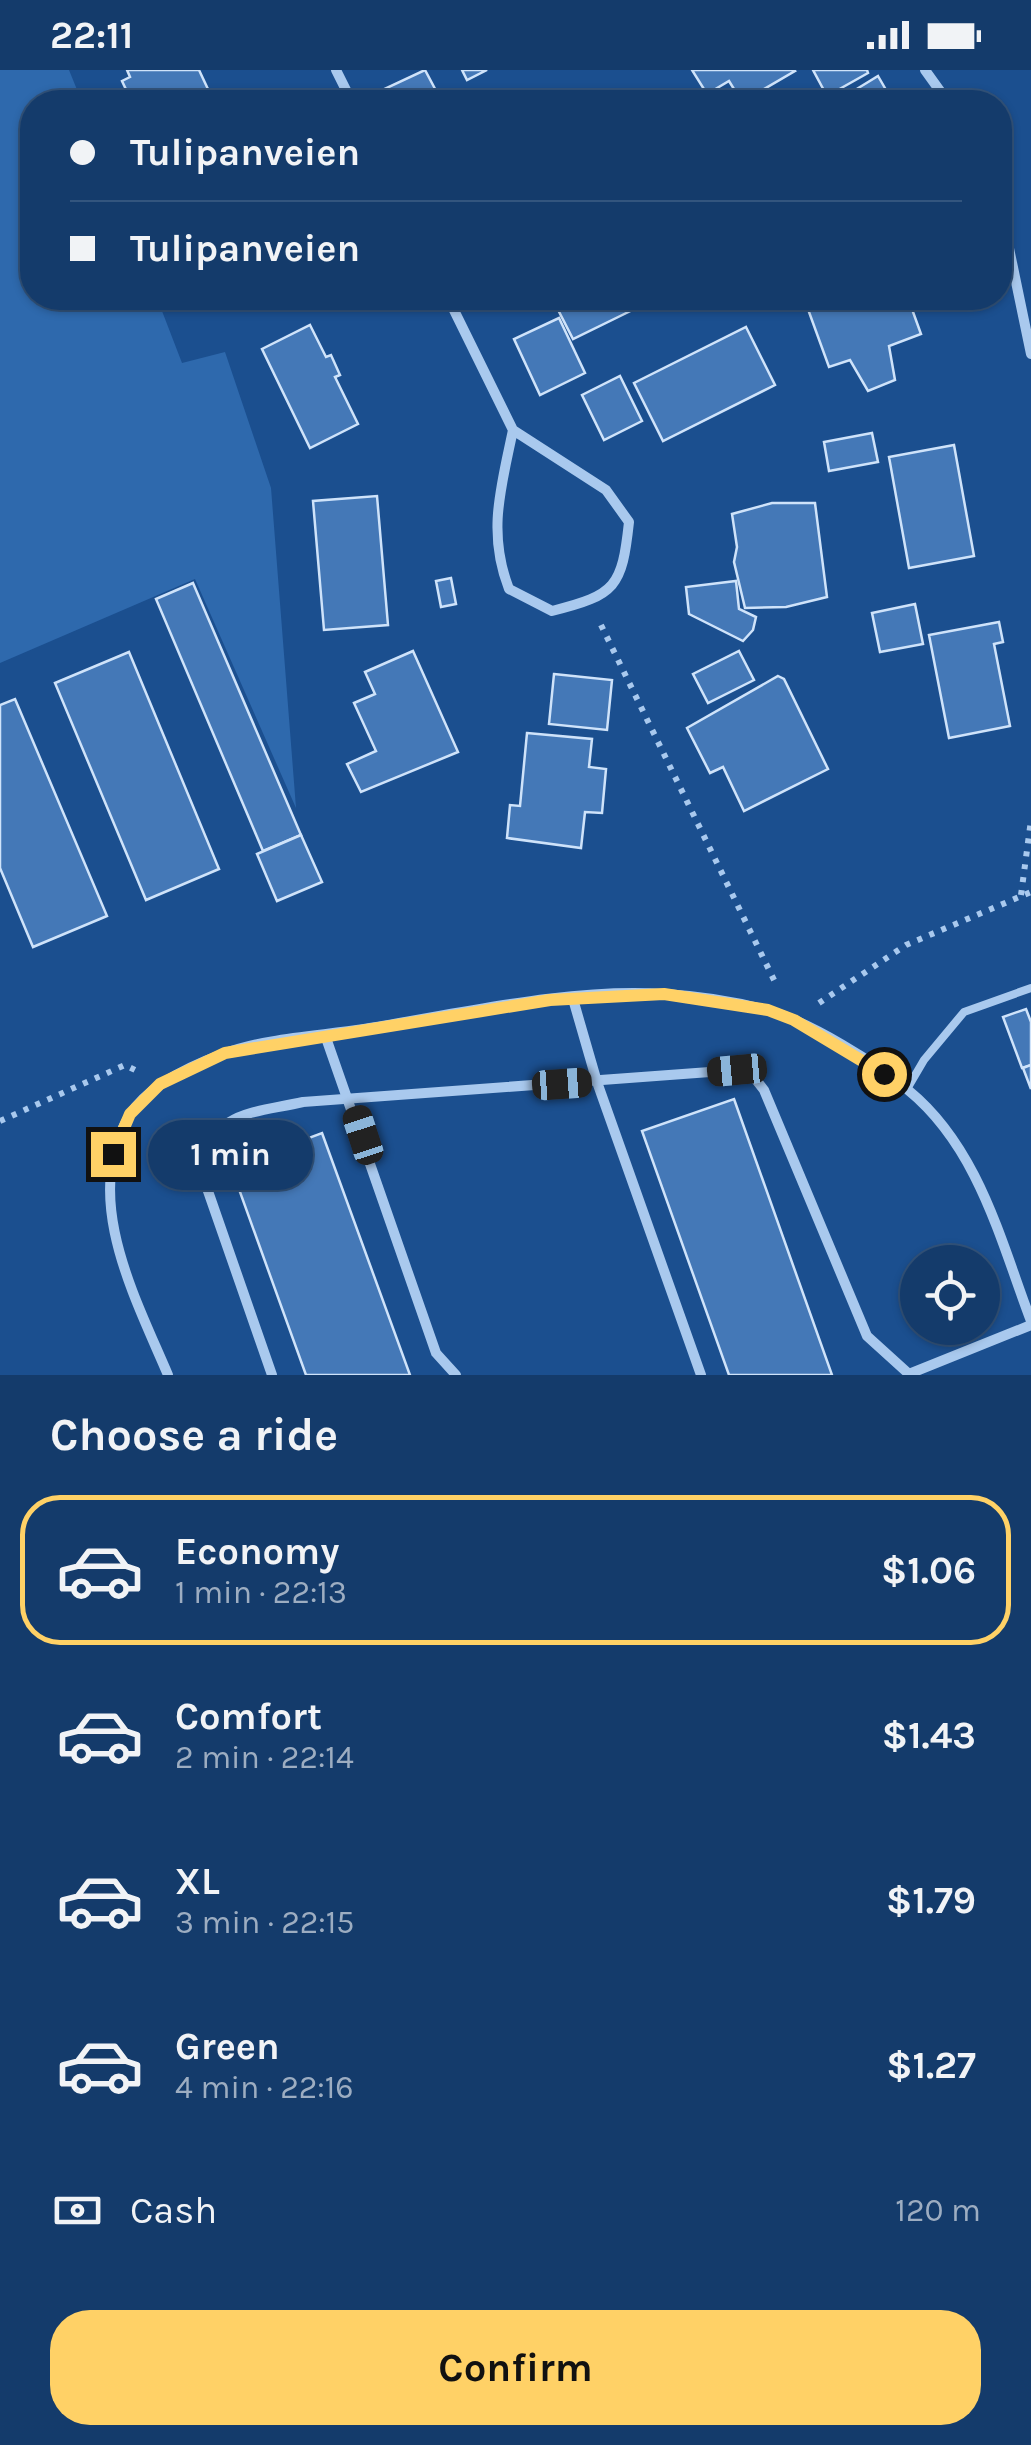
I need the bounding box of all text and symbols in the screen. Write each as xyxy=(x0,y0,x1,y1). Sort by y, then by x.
text: 22:11 xyxy=(50,13,133,58)
text: Tulipanveien xyxy=(130,130,360,175)
text: Tulipanveien xyxy=(130,226,360,271)
car xyxy=(706,1052,768,1088)
route start xyxy=(862,1052,907,1097)
car xyxy=(531,1067,593,1101)
car xyxy=(339,1102,387,1168)
callout: 1 min xyxy=(148,1119,313,1189)
route end xyxy=(91,1132,136,1177)
text: 1 min xyxy=(190,1136,271,1173)
map controls xyxy=(900,1245,1000,1345)
button: locate xyxy=(900,1245,1000,1345)
text: Choose a ride xyxy=(50,1409,338,1461)
icon: car xyxy=(55,1525,145,1615)
text: Economy xyxy=(175,1529,339,1574)
text: $1.06 xyxy=(881,1548,976,1593)
text: 1 min · 22:13 xyxy=(175,1574,347,1611)
icon: car xyxy=(55,1690,145,1780)
text: Comfort xyxy=(175,1694,322,1739)
text: $1.43 xyxy=(882,1713,976,1758)
text: 2 min · 22:14 xyxy=(175,1739,354,1776)
icon: car xyxy=(55,1855,145,1945)
text: XL xyxy=(175,1859,220,1904)
text: $1.79 xyxy=(886,1878,976,1923)
text: 3 min · 22:15 xyxy=(175,1904,354,1941)
icon: car xyxy=(55,2020,145,2110)
text: Green xyxy=(175,2024,280,2069)
text: $1.27 xyxy=(886,2043,976,2088)
text: 4 min · 22:16 xyxy=(175,2069,354,2106)
icon: cash xyxy=(50,2183,105,2238)
text: Cash xyxy=(130,2188,217,2233)
text: 120 m xyxy=(895,2192,981,2229)
button: Confirm xyxy=(50,2310,981,2425)

